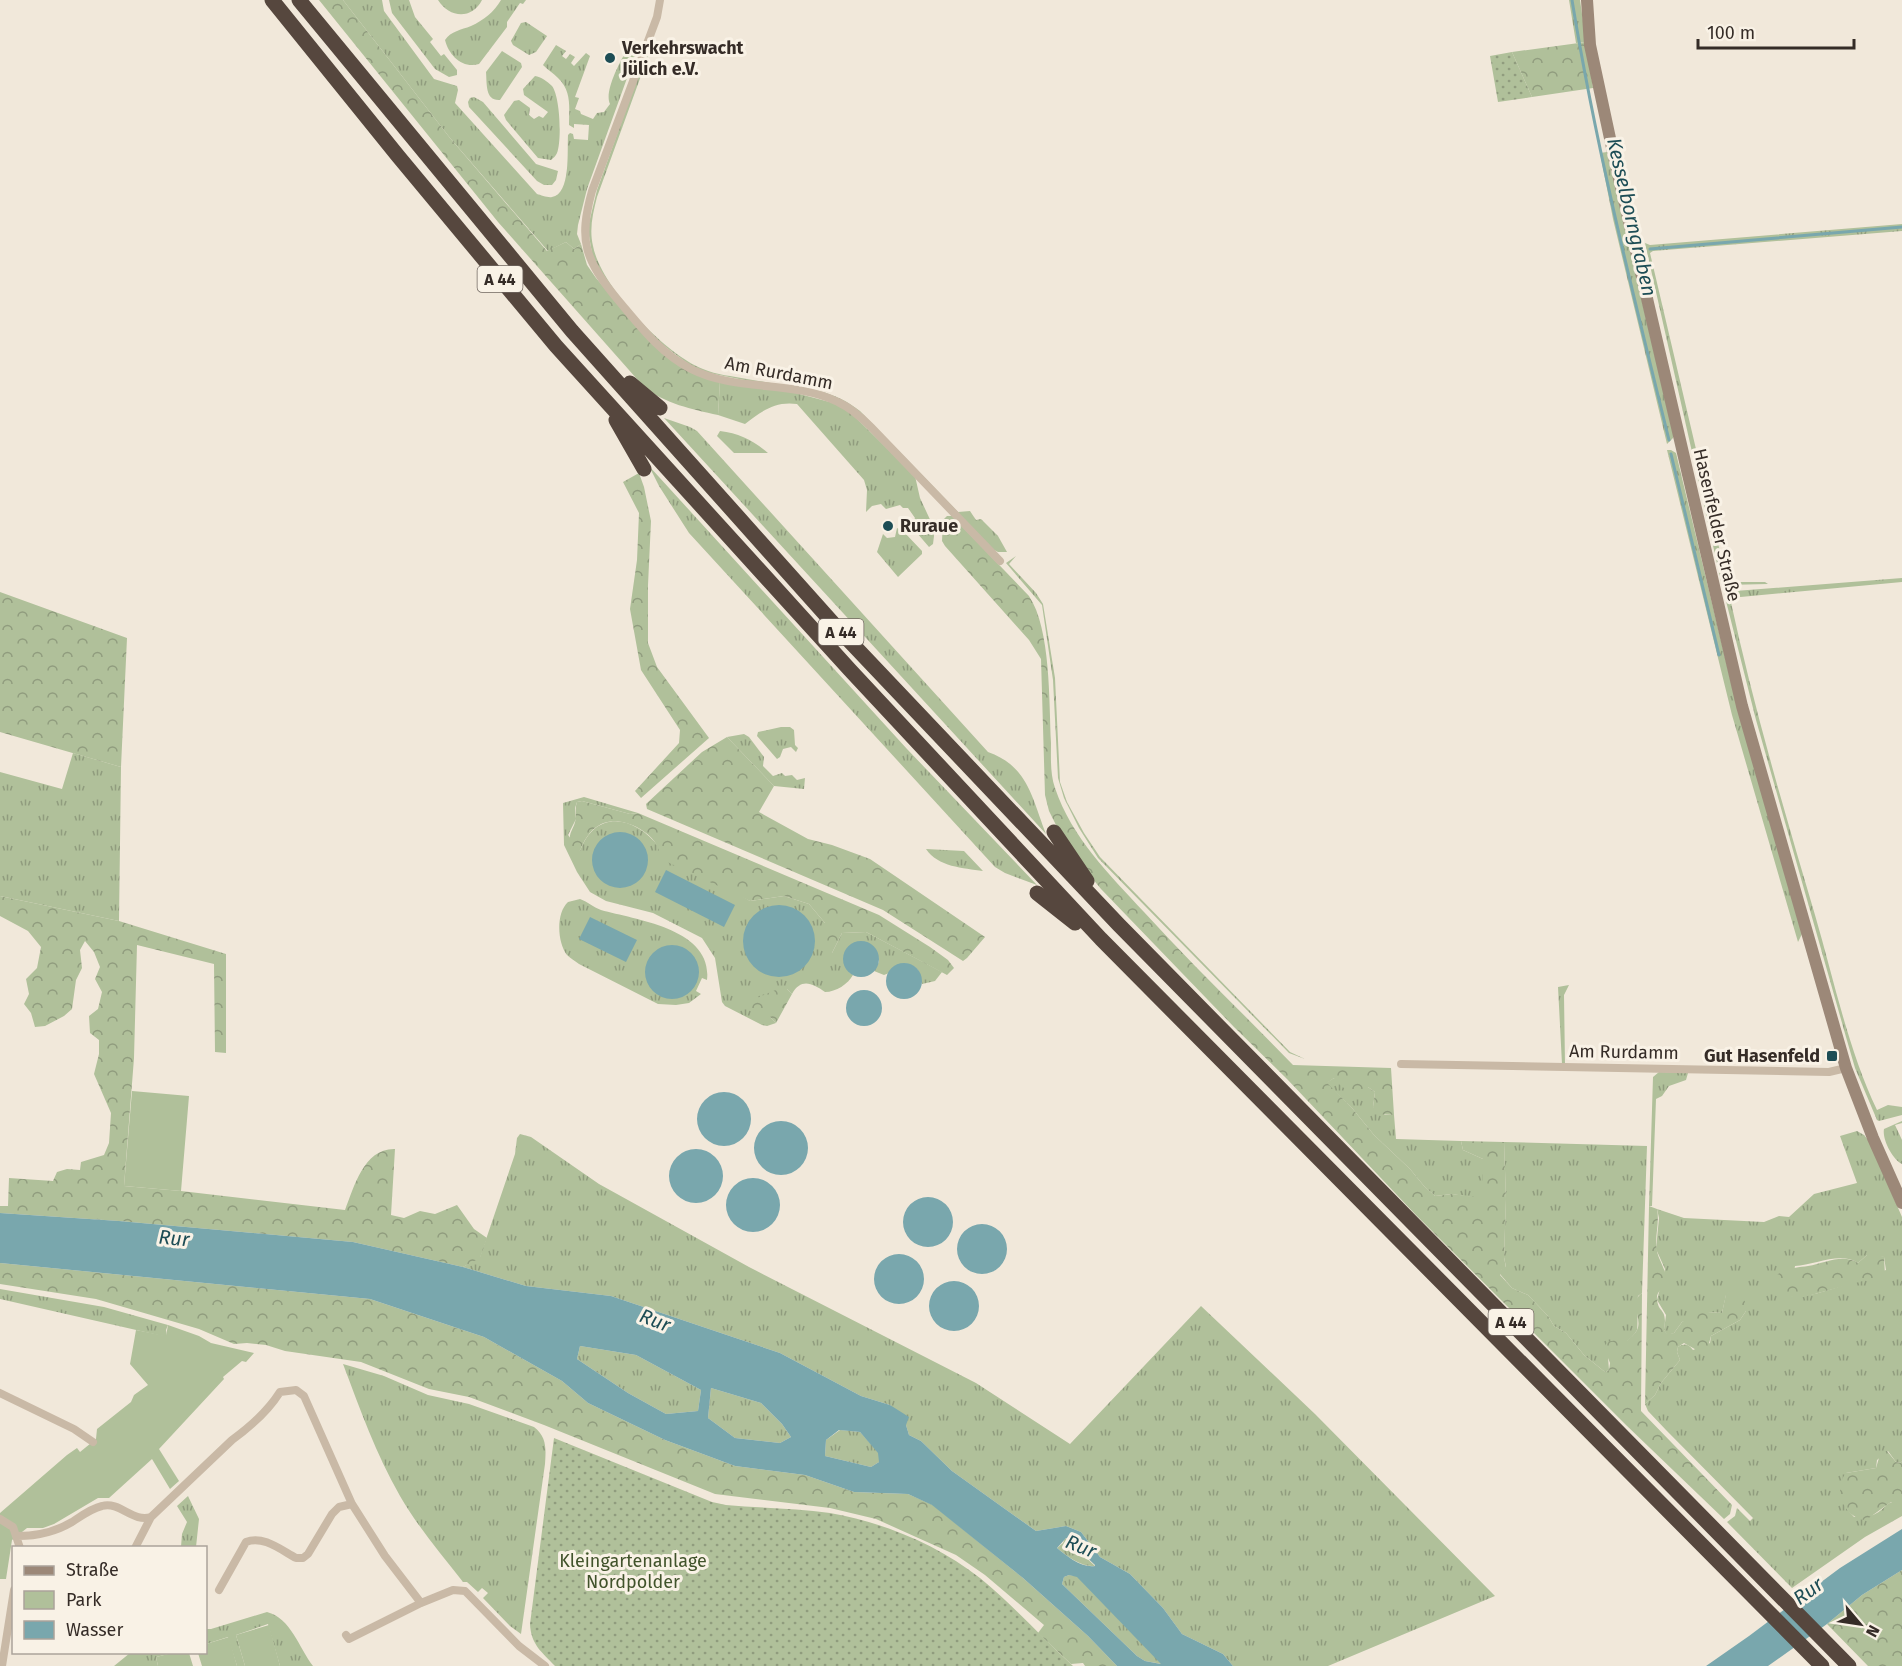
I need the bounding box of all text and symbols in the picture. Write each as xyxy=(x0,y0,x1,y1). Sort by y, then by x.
scale bar xyxy=(1698,12,1854,50)
text: 100 m xyxy=(1707,22,1755,44)
place label: Verkehrswacht Jülich e.V. xyxy=(621,37,745,80)
marker: Verkehrswacht Jülich e.V. xyxy=(603,51,617,65)
water label: Kesselborngraben xyxy=(1602,135,1662,299)
road number: A 44 xyxy=(478,266,522,292)
street label: Am Rurdamm xyxy=(723,352,835,394)
street label: Hasenfelder Straße xyxy=(1689,446,1745,604)
place label: Ruraue xyxy=(900,515,958,537)
marker: Ruraue xyxy=(881,519,895,533)
road number: A 44 xyxy=(818,619,864,645)
street label: Am Rurdamm xyxy=(1569,1040,1679,1064)
place label: Gut Hasenfeld xyxy=(1704,1045,1820,1067)
marker: Gut Hasenfeld xyxy=(1825,1049,1839,1063)
water label: Rur xyxy=(157,1225,192,1251)
water label: Rur xyxy=(636,1303,675,1337)
road number: A 44 xyxy=(1488,1309,1534,1335)
water label: Rur xyxy=(1062,1529,1101,1563)
legend xyxy=(12,1546,207,1654)
park label: Kleingartenanlage Nordpolder xyxy=(559,1550,707,1593)
text: Straße xyxy=(66,1559,119,1581)
water label: Rur xyxy=(1788,1571,1829,1610)
text: Park xyxy=(66,1589,102,1611)
north arrow xyxy=(1830,1594,1890,1654)
text: Wasser xyxy=(66,1619,123,1641)
text: N xyxy=(1862,1622,1884,1640)

